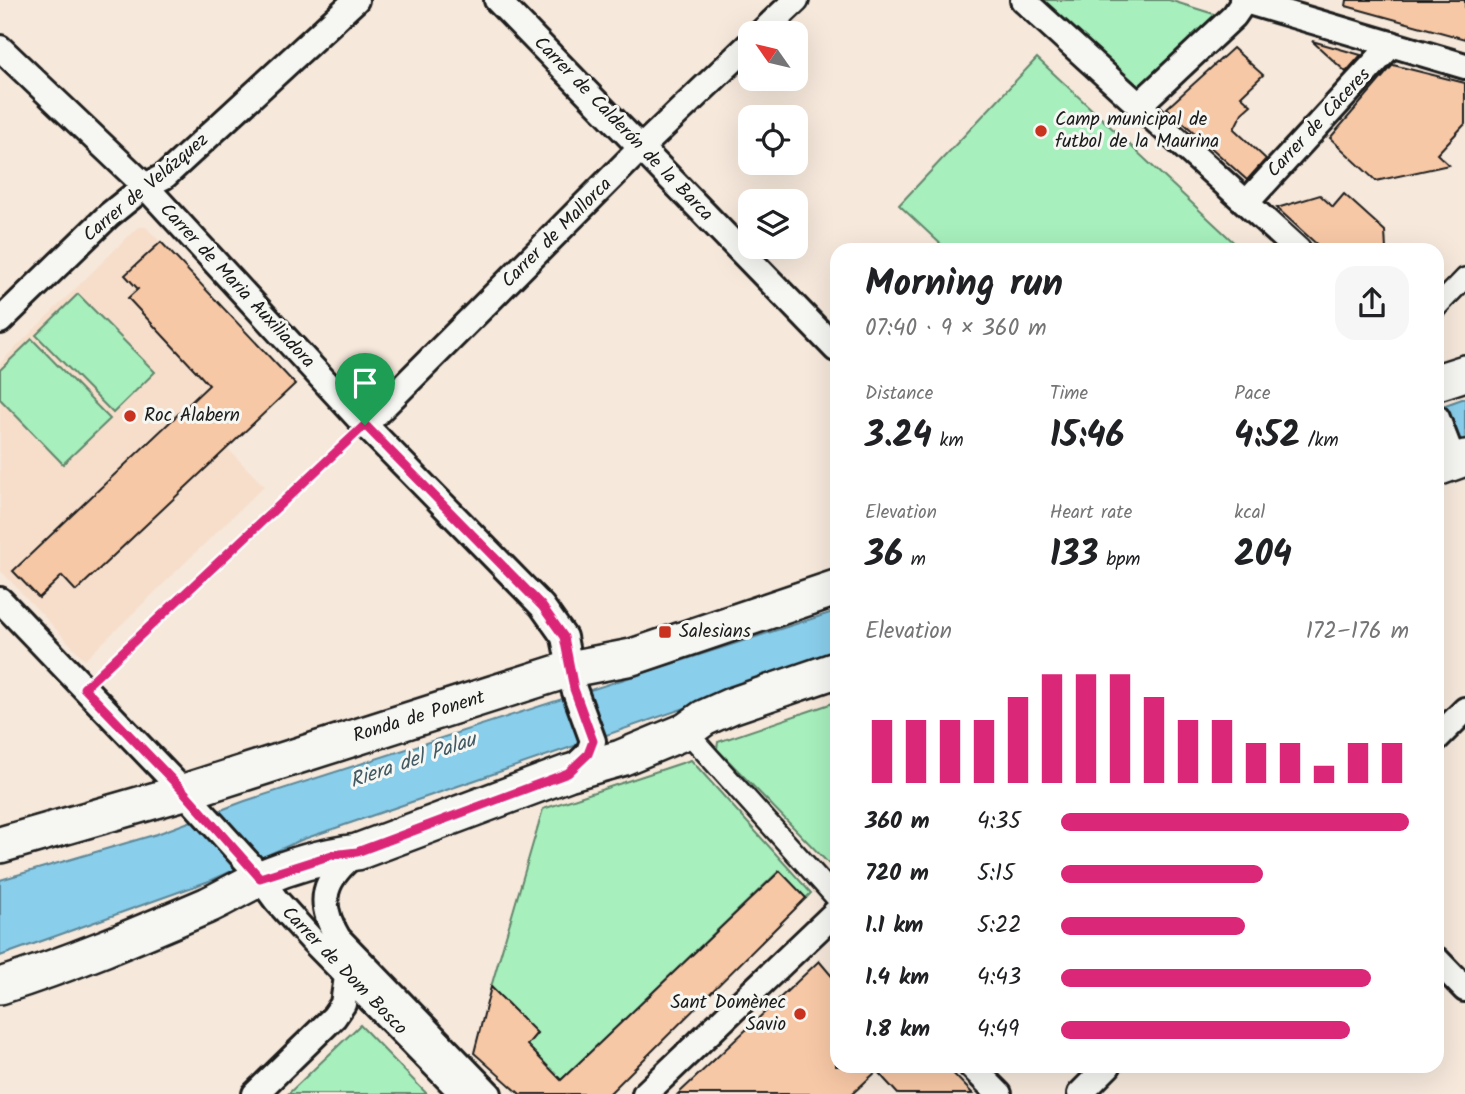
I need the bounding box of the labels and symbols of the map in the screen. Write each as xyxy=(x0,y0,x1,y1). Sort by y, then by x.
north arrow xyxy=(738,21,808,91)
street label: Carrer de Calderón de la Barca xyxy=(526,29,720,229)
street label: Carrer de Càceres xyxy=(1260,61,1378,185)
place label: Camp municipal de futbol de la Maurina xyxy=(1055,105,1219,157)
marker: Camp municipal de futbol de la Maurina xyxy=(1033,123,1049,139)
street label: Carrer de Velázquez xyxy=(76,126,216,250)
street label: Carrer de Mallorca xyxy=(495,171,619,295)
street label: Carrer de Maria Auxiliadora xyxy=(152,196,322,376)
pin xyxy=(335,353,395,425)
place label: Roc Alabern xyxy=(144,401,240,431)
marker: Roc Alabern xyxy=(122,408,138,424)
place label: Salesians xyxy=(679,617,751,647)
marker: Salesians xyxy=(657,624,673,640)
street label: Ronda de Ponent xyxy=(349,683,489,751)
water label: Riera del Palau xyxy=(345,723,483,798)
street label: Carrer de Dom Bosco xyxy=(274,899,414,1043)
place label: Sant Domènec Savio xyxy=(670,988,786,1040)
marker: Sant Domènec Savio xyxy=(792,1006,808,1022)

